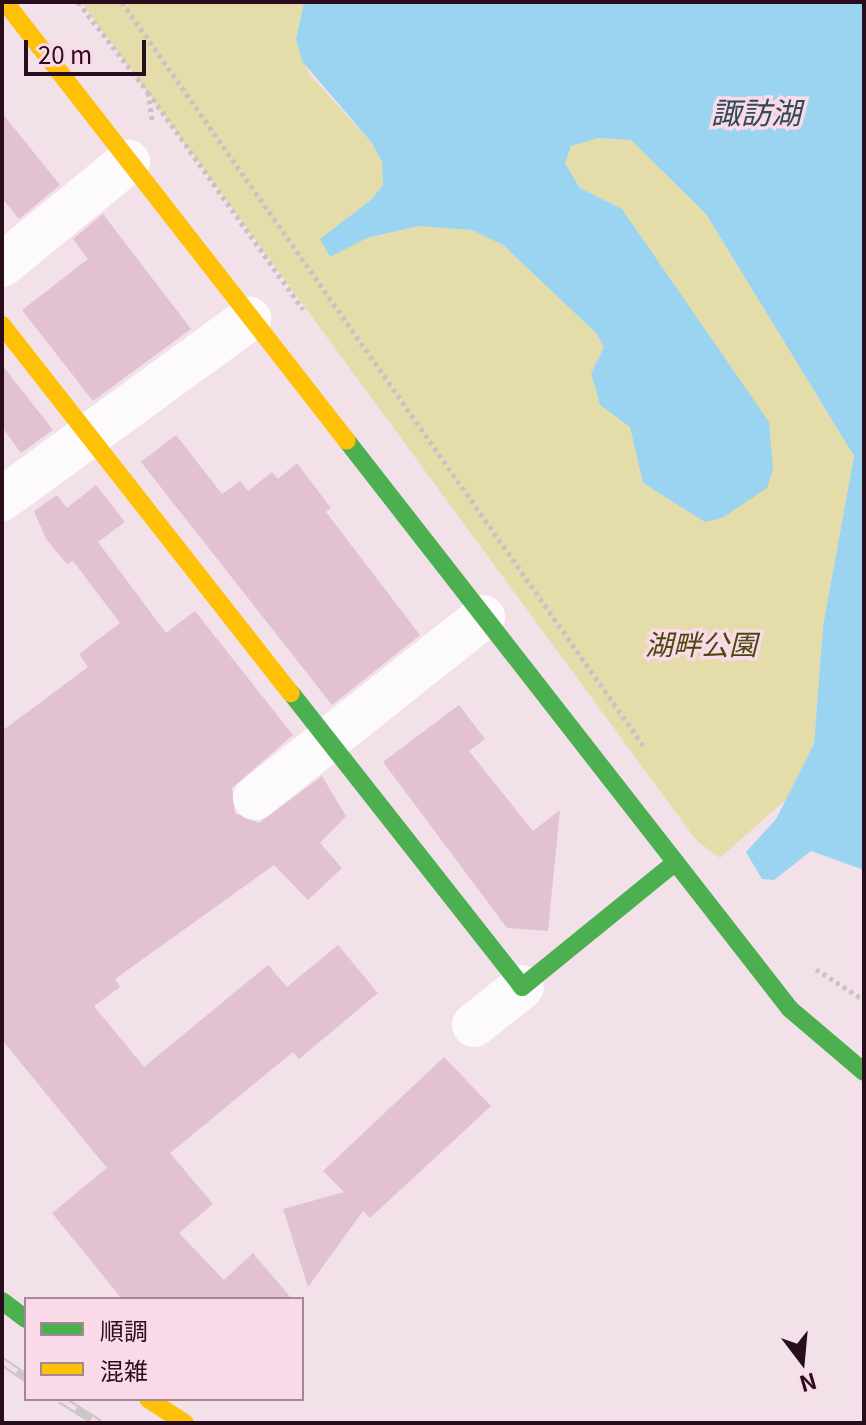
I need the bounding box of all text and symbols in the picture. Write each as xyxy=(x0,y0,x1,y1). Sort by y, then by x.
scale bar xyxy=(28,24,150,74)
text: 20 m xyxy=(38,36,92,71)
water label: 諏訪湖 xyxy=(711,93,801,129)
park label: 湖畔公園 xyxy=(645,626,757,660)
legend xyxy=(24,1297,304,1401)
text: 順調 xyxy=(100,1312,148,1347)
north arrow xyxy=(762,1321,842,1401)
text: 混雑 xyxy=(100,1352,148,1387)
text: N xyxy=(796,1366,821,1402)

